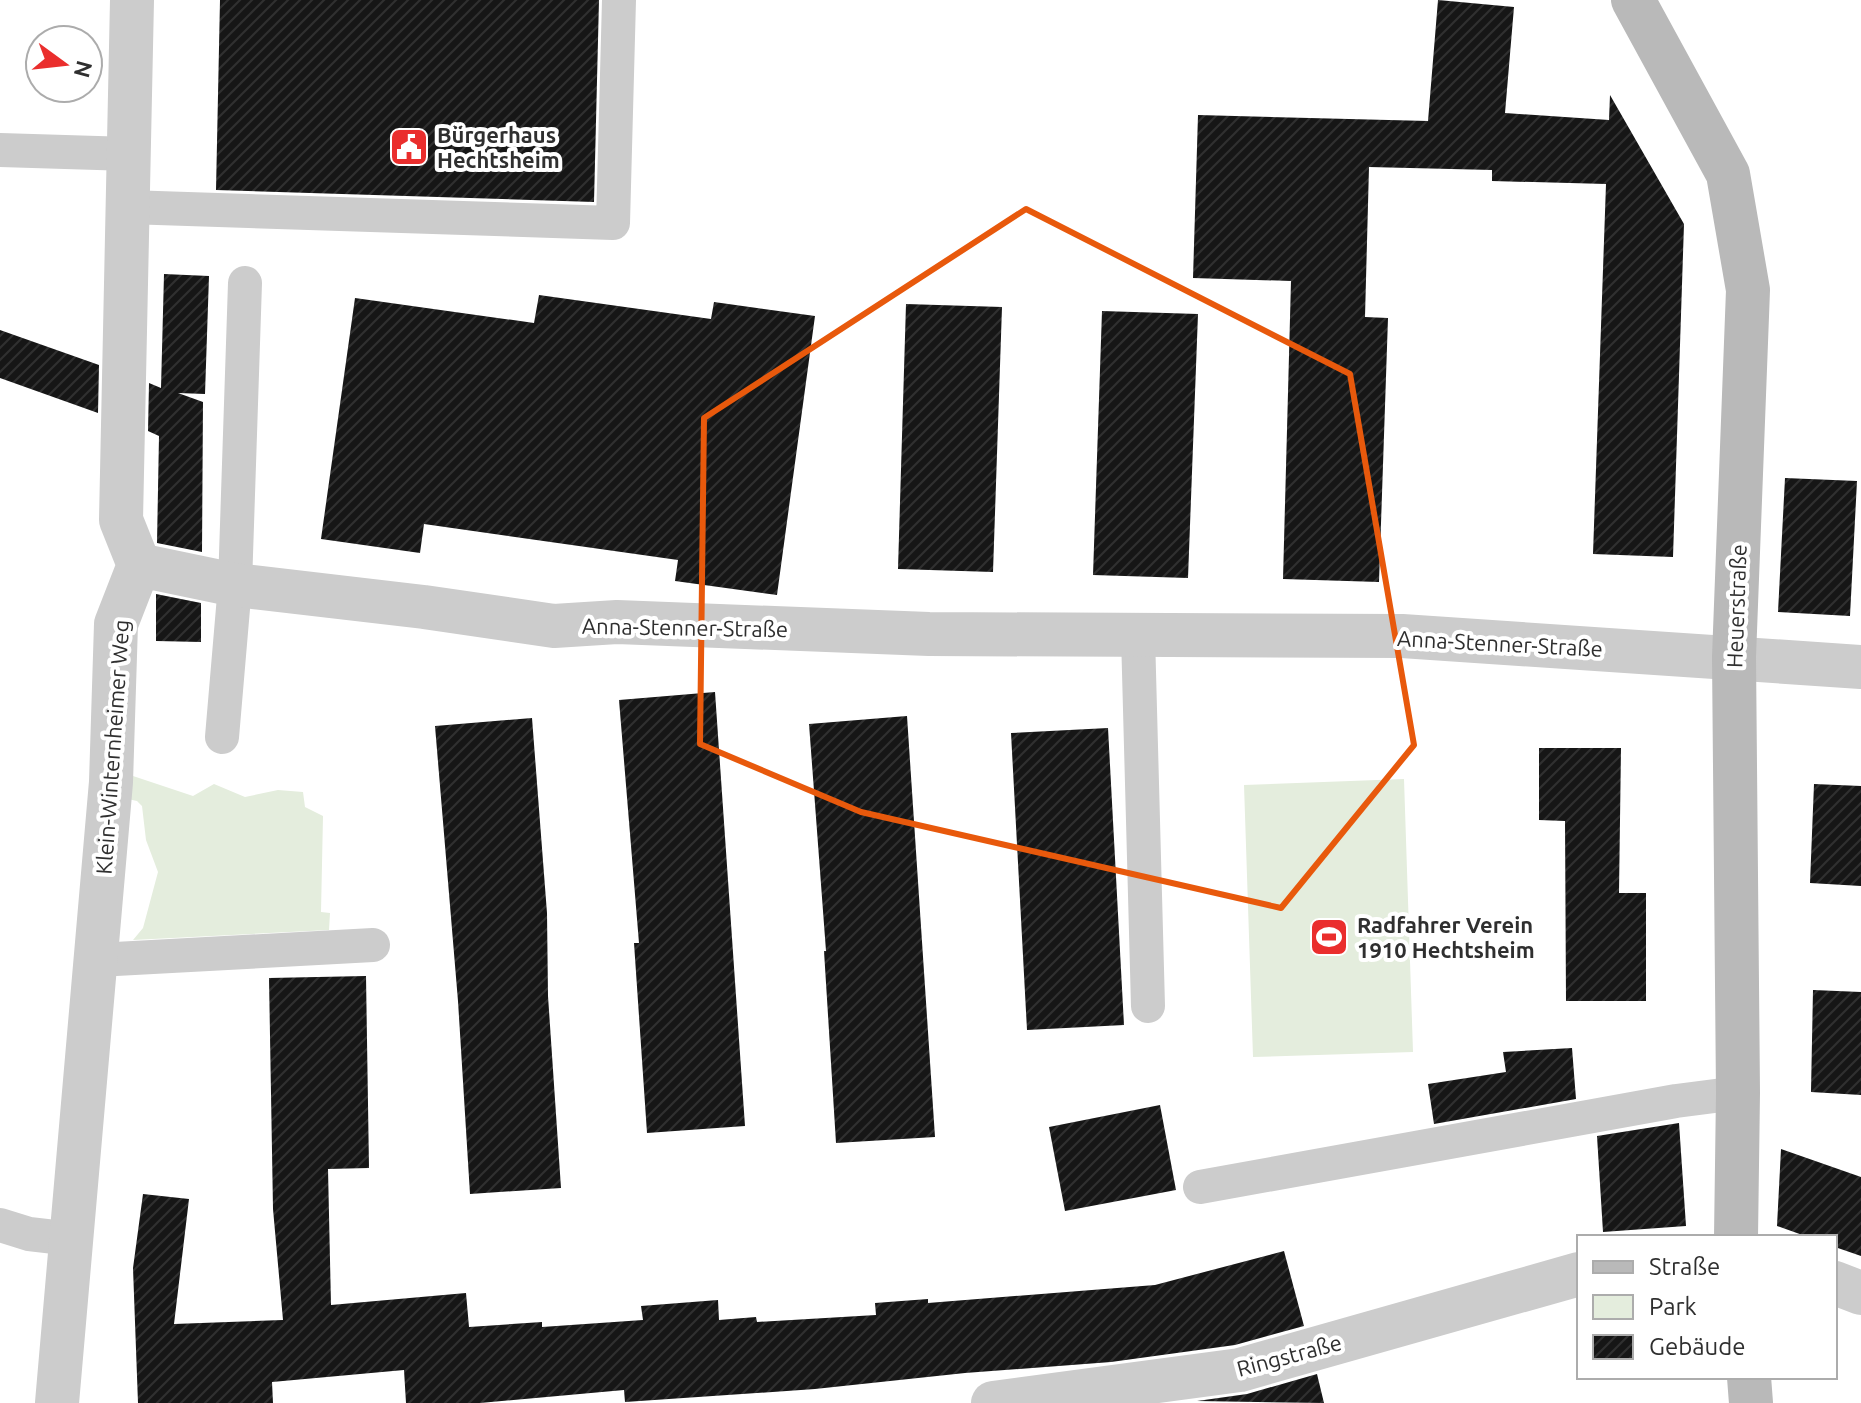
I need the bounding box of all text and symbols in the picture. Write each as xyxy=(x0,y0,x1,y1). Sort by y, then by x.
north arrow xyxy=(24,24,104,104)
text: N xyxy=(70,58,98,80)
place label: Bürgerhaus Hechtsheim xyxy=(437,122,560,172)
public building icon: Bürgerhaus Hechtsheim xyxy=(388,126,430,168)
street label: Heuerstraße xyxy=(1721,544,1751,668)
street label: Anna-Stenner-Straße xyxy=(582,613,788,641)
street label: Klein-Winternheimer Weg xyxy=(91,619,133,875)
street label: Anna-Stenner-Straße xyxy=(1396,625,1604,661)
place label: Radfahrer Verein 1910 Hechtsheim xyxy=(1357,912,1535,962)
sports icon: Radfahrer Verein 1910 Hechtsheim xyxy=(1308,916,1350,958)
legend xyxy=(1577,1235,1837,1379)
text: Straße xyxy=(1649,1253,1720,1280)
text: Park xyxy=(1649,1293,1697,1320)
street label: Ringstraße xyxy=(1234,1329,1344,1381)
text: Gebäude xyxy=(1649,1333,1746,1360)

